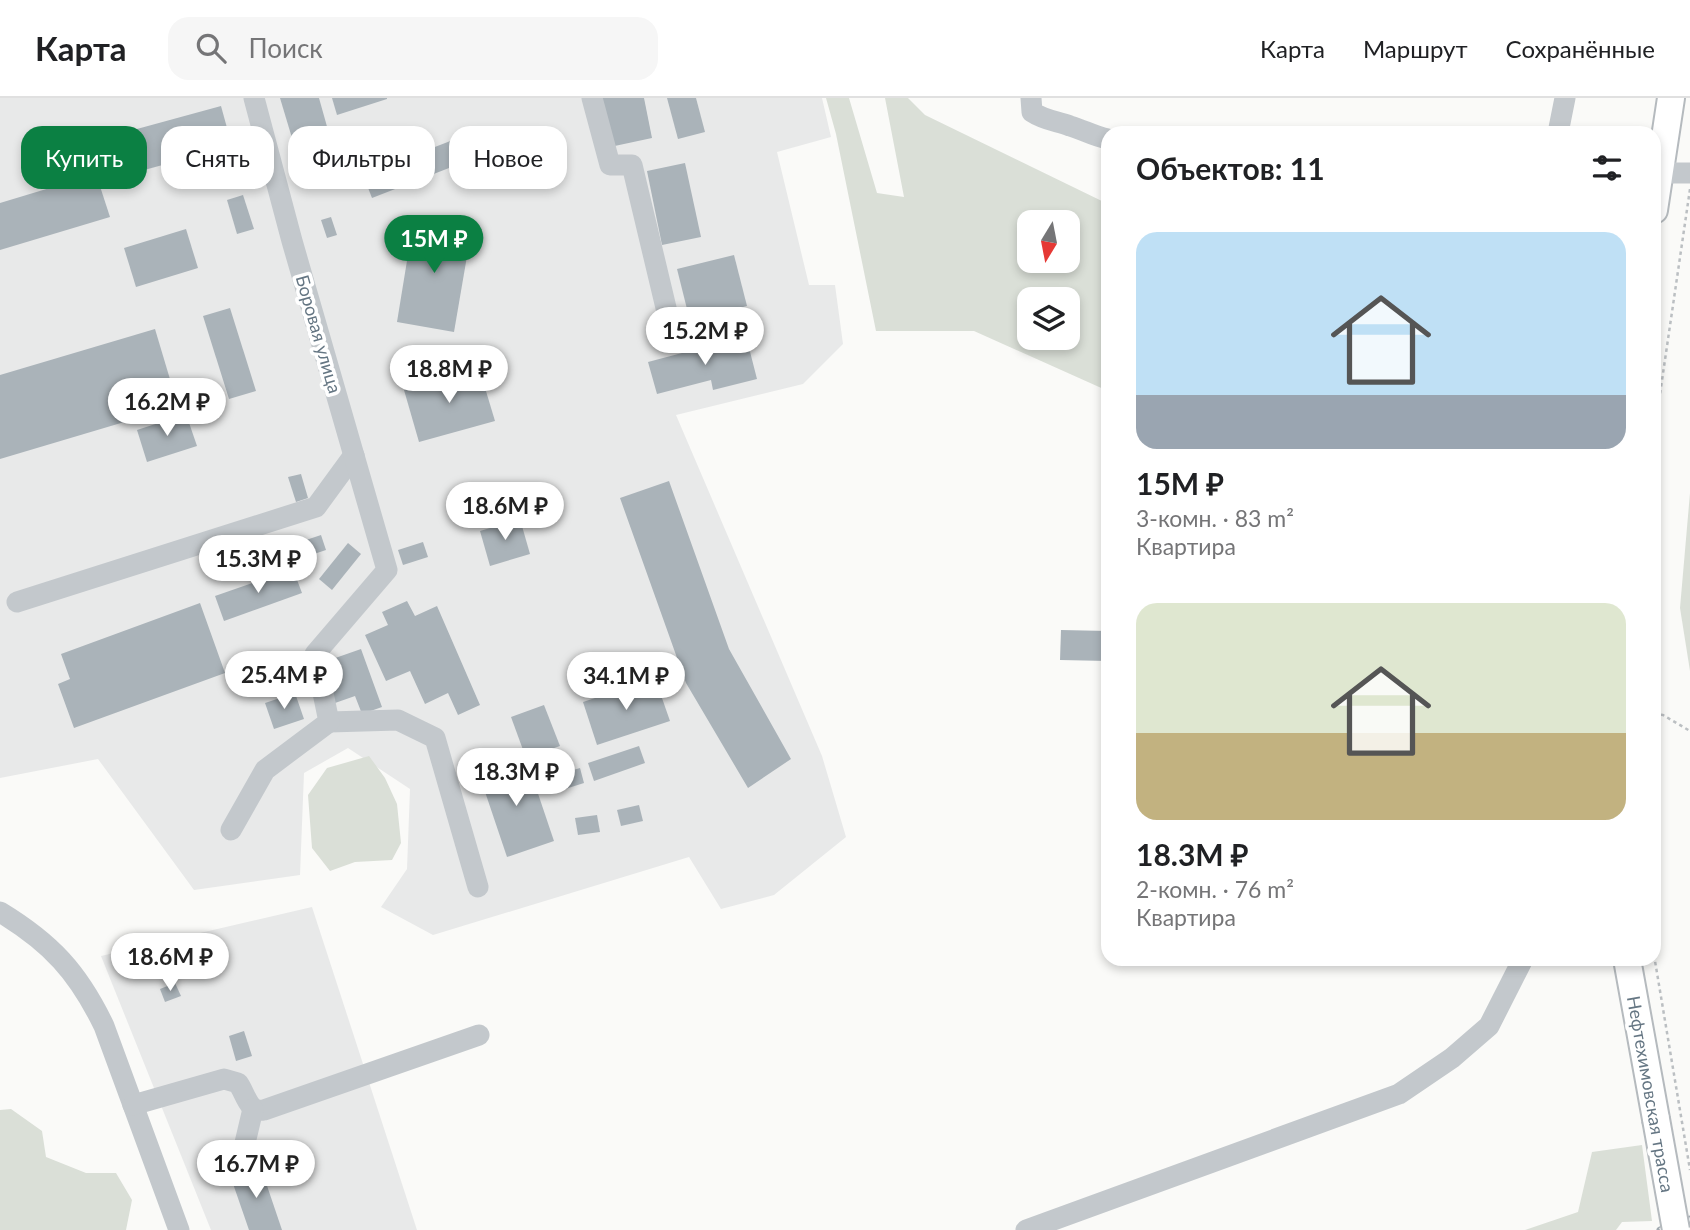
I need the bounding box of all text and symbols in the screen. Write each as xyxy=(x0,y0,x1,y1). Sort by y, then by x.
search box xyxy=(168,17,658,80)
text: Карта xyxy=(35,28,126,68)
icon: search xyxy=(192,29,230,67)
text: Поиск xyxy=(248,32,323,64)
text: Карта xyxy=(1260,34,1325,63)
text: Маршрут xyxy=(1363,34,1468,63)
text: Сохранённые xyxy=(1506,34,1655,63)
chip: Купить xyxy=(21,126,147,189)
chip: Снять xyxy=(161,126,274,189)
chip: Фильтры xyxy=(288,126,435,189)
chip: Новое xyxy=(449,126,567,189)
icon: filters xyxy=(1588,149,1626,187)
text: Объектов: 11 xyxy=(1136,150,1325,186)
north arrow xyxy=(1017,210,1080,273)
map controls xyxy=(1017,210,1080,350)
pin: 15M ₽ xyxy=(385,216,483,275)
text: 15M ₽ xyxy=(400,224,468,252)
street label: Боровая улица xyxy=(292,272,346,396)
icon: home xyxy=(1318,277,1444,403)
button: layers xyxy=(1017,287,1080,350)
pin: 15.2M ₽ xyxy=(640,308,770,367)
text: 15.2M ₽ xyxy=(662,316,748,344)
pin: 18.8M ₽ xyxy=(384,345,514,405)
text: 18.8M ₽ xyxy=(406,354,492,382)
pin: 16.2M ₽ xyxy=(102,378,232,438)
text: 16.2M ₽ xyxy=(124,387,210,415)
text: 15M ₽ xyxy=(1136,465,1224,501)
pin: 18.6M ₽ xyxy=(440,482,570,542)
text: 18.6M ₽ xyxy=(462,491,548,519)
text: 3-комн. · 83 m² xyxy=(1136,504,1294,532)
text: Квартира xyxy=(1136,532,1236,560)
pin: 15.3M ₽ xyxy=(193,536,323,595)
text: 15.3M ₽ xyxy=(215,544,301,572)
icon: home xyxy=(1318,648,1444,774)
pin: 25.4M ₽ xyxy=(219,652,349,711)
pin: 34.1M ₽ xyxy=(561,652,691,712)
text: 25.4M ₽ xyxy=(241,660,327,688)
text: 34.1M ₽ xyxy=(583,661,669,689)
pin: 18.3M ₽ xyxy=(451,748,581,808)
text: 18.3M ₽ xyxy=(473,757,559,785)
text: 18.3M ₽ xyxy=(1136,836,1248,872)
text: 2-комн. · 76 m² xyxy=(1136,875,1294,903)
text: Квартира xyxy=(1136,903,1236,931)
pin: 18.6M ₽ xyxy=(105,934,235,993)
text: 18.6M ₽ xyxy=(127,942,213,970)
street label: Нефтехимовская трасса xyxy=(1623,994,1679,1194)
pin: 16.7M ₽ xyxy=(191,1140,321,1200)
text: 16.7M ₽ xyxy=(213,1149,299,1177)

